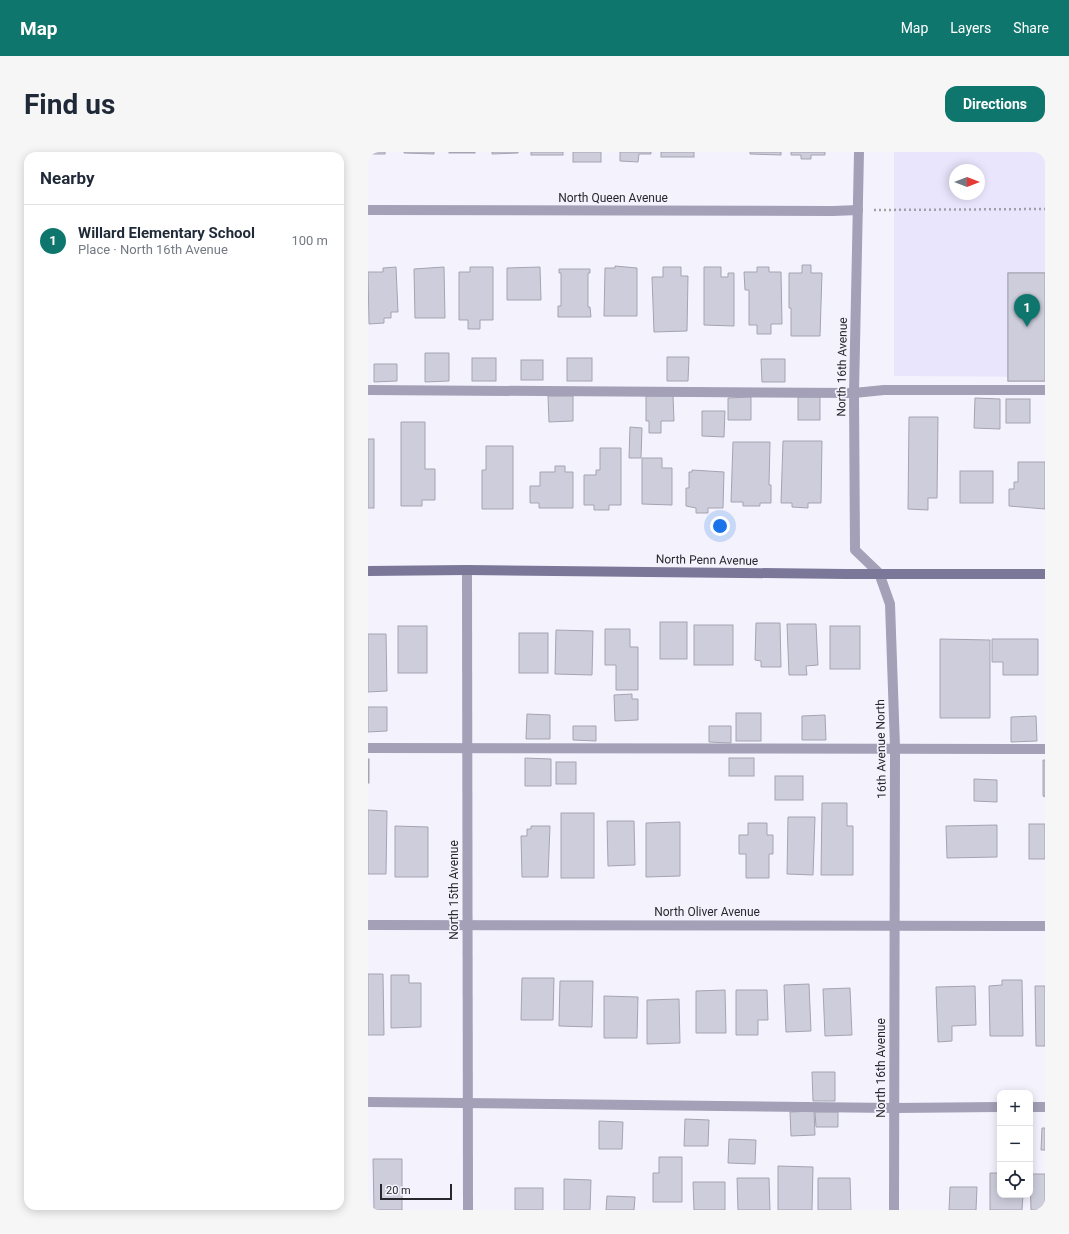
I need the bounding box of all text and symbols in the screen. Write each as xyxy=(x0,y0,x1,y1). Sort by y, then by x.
text: Map xyxy=(20,17,58,40)
text: Map xyxy=(901,20,928,36)
text: Layers xyxy=(950,20,991,36)
text: Share xyxy=(1013,20,1049,36)
button: Directions xyxy=(945,86,1045,122)
text: Find us xyxy=(24,88,115,121)
north arrow xyxy=(949,164,985,200)
text: Nearby xyxy=(40,168,95,188)
street label: North Queen Avenue xyxy=(558,191,668,205)
text: Willard Elementary School xyxy=(78,224,255,242)
text: 1 xyxy=(49,233,57,248)
text: 100 m xyxy=(291,233,328,248)
text: Place · North 16th Avenue xyxy=(78,242,228,257)
pin: 1 xyxy=(1014,294,1040,327)
street label: North 16th Avenue xyxy=(834,317,850,417)
your location xyxy=(710,516,730,536)
street label: North Penn Avenue xyxy=(656,552,758,568)
street label: 16th Avenue North xyxy=(873,699,889,799)
street label: North 15th Avenue xyxy=(447,840,461,940)
street label: North Oliver Avenue xyxy=(654,905,760,919)
street label: North 16th Avenue xyxy=(874,1018,888,1118)
map controls xyxy=(997,1090,1033,1198)
button: + xyxy=(997,1090,1033,1126)
button: − xyxy=(997,1126,1033,1162)
button: locate xyxy=(997,1162,1033,1198)
scale bar xyxy=(380,1182,452,1201)
text: 20 m xyxy=(386,1184,411,1197)

